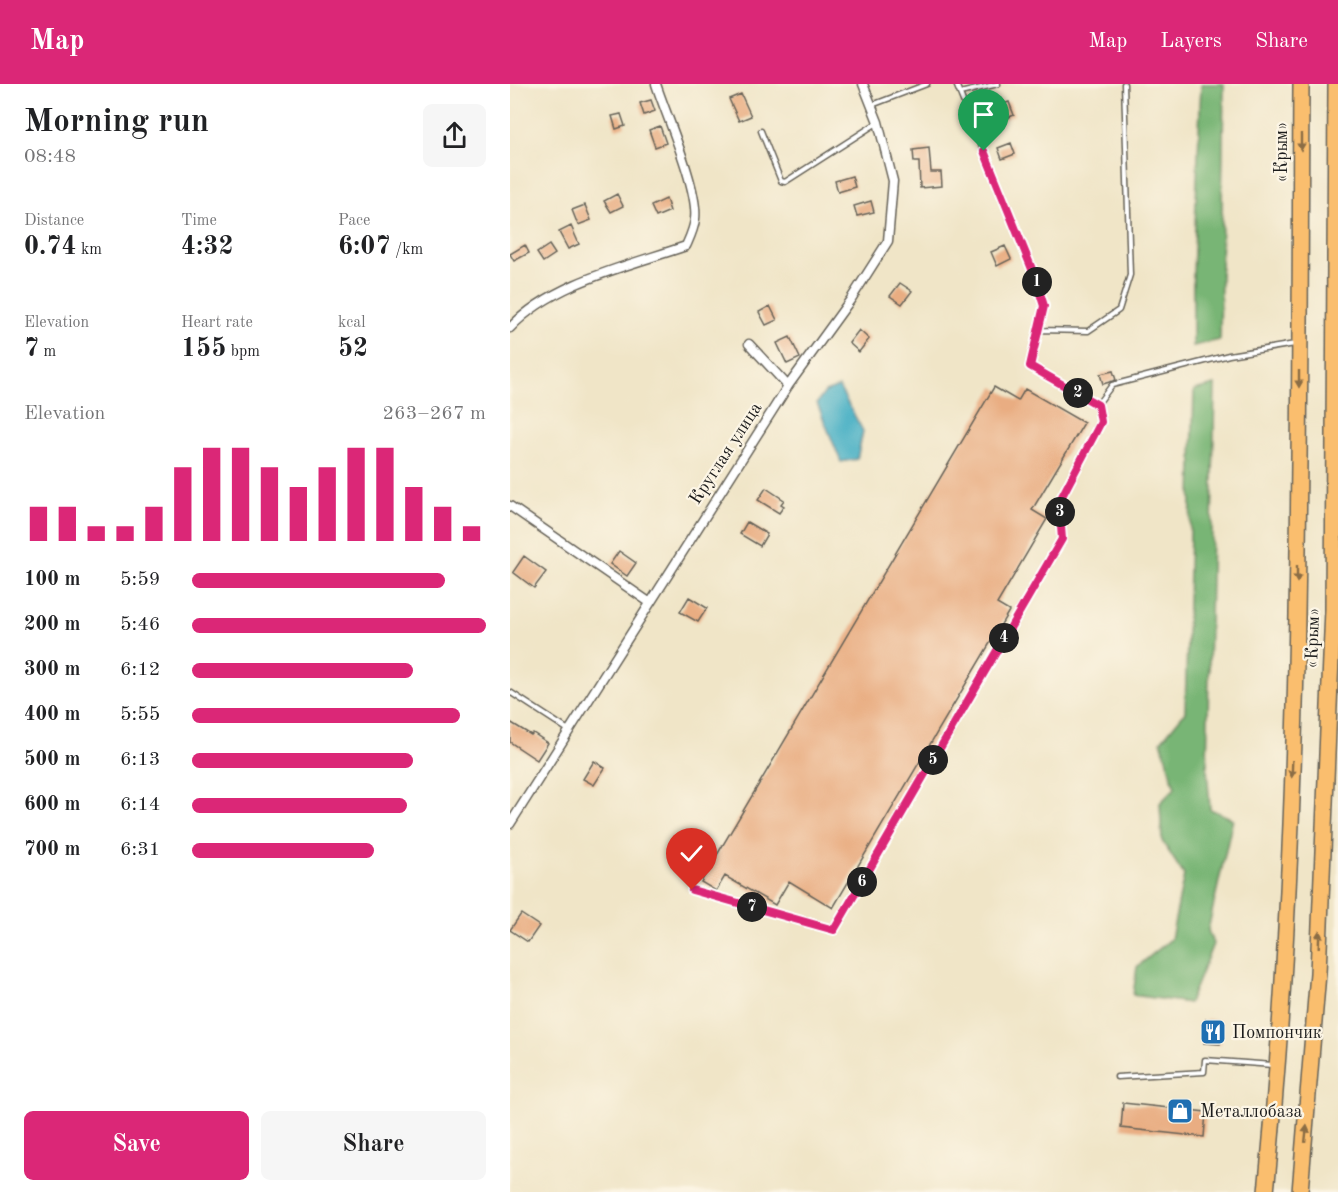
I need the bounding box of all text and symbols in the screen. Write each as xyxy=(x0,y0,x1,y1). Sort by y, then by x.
text: Map xyxy=(30,28,84,56)
text: Map xyxy=(1088,31,1127,52)
text: Layers xyxy=(1160,31,1222,52)
text: Share xyxy=(1255,31,1308,52)
pin xyxy=(958,89,1009,151)
icon: arrive xyxy=(967,98,1000,131)
button: share xyxy=(423,104,486,167)
text: Morning run xyxy=(24,106,209,139)
street label: «Крым» xyxy=(1273,121,1291,183)
one-way arrow xyxy=(1296,133,1306,152)
text: 08:48 xyxy=(24,147,76,167)
text: Distance xyxy=(24,213,84,229)
text: Time xyxy=(181,213,217,229)
text: Pace xyxy=(338,213,370,229)
text: 0.74 xyxy=(24,234,77,260)
text: 4:32 xyxy=(181,234,234,260)
text: 6:07 xyxy=(338,234,391,260)
text: km xyxy=(77,242,102,258)
text: /km xyxy=(391,242,423,258)
pin: 1 xyxy=(1022,267,1052,297)
text: 1 xyxy=(1032,274,1042,290)
text: Elevation xyxy=(24,315,89,331)
text: Heart rate xyxy=(181,315,253,331)
text: kcal xyxy=(338,315,366,331)
text: 7 xyxy=(24,336,39,362)
text: 155 xyxy=(181,336,226,362)
text: 52 xyxy=(338,336,368,362)
text: m xyxy=(39,344,56,360)
text: bpm xyxy=(226,344,260,360)
one-way arrow xyxy=(1294,370,1304,389)
pin: 2 xyxy=(1063,378,1093,408)
text: 2 xyxy=(1073,385,1083,401)
street label: Круглая улица xyxy=(686,399,765,508)
text: Elevation xyxy=(24,404,105,424)
text: 263–267 m xyxy=(383,404,486,424)
pin: 3 xyxy=(1045,497,1075,527)
text: 3 xyxy=(1055,504,1065,520)
one-way arrow xyxy=(1293,565,1302,584)
text: 100 m xyxy=(24,570,80,590)
text: 5:59 xyxy=(120,570,160,590)
street label: «Крым» xyxy=(1303,607,1323,669)
text: 200 m xyxy=(24,615,80,635)
text: 5:46 xyxy=(120,615,160,635)
pin: 4 xyxy=(989,623,1019,653)
text: 4 xyxy=(999,630,1009,646)
text: 300 m xyxy=(24,660,80,680)
text: 6:12 xyxy=(120,660,160,680)
text: 400 m xyxy=(24,705,80,725)
text: 5:55 xyxy=(120,705,160,725)
pin: 5 xyxy=(918,745,948,775)
text: 500 m xyxy=(24,750,80,770)
text: 6:13 xyxy=(120,750,160,770)
text: 5 xyxy=(928,752,938,768)
one-way arrow xyxy=(1288,760,1297,779)
text: 600 m xyxy=(24,795,80,815)
text: 6:14 xyxy=(120,795,160,815)
pin xyxy=(666,828,717,890)
icon: check xyxy=(675,837,708,870)
text: 700 m xyxy=(24,840,80,860)
text: 6:31 xyxy=(120,840,160,860)
pin: 6 xyxy=(847,867,877,897)
text: 6 xyxy=(857,874,867,890)
pin: 7 xyxy=(737,892,767,922)
text: 7 xyxy=(747,899,757,915)
one-way arrow xyxy=(1315,930,1324,949)
restaurant icon: Помпончик xyxy=(1198,1017,1228,1047)
place label: Помпончик xyxy=(1232,1024,1322,1042)
shop icon: Металлобаза xyxy=(1165,1096,1195,1126)
place label: Металлобаза xyxy=(1200,1103,1302,1121)
button: Save xyxy=(24,1111,249,1180)
button: Share xyxy=(261,1111,486,1180)
one-way arrow xyxy=(1301,1124,1311,1143)

